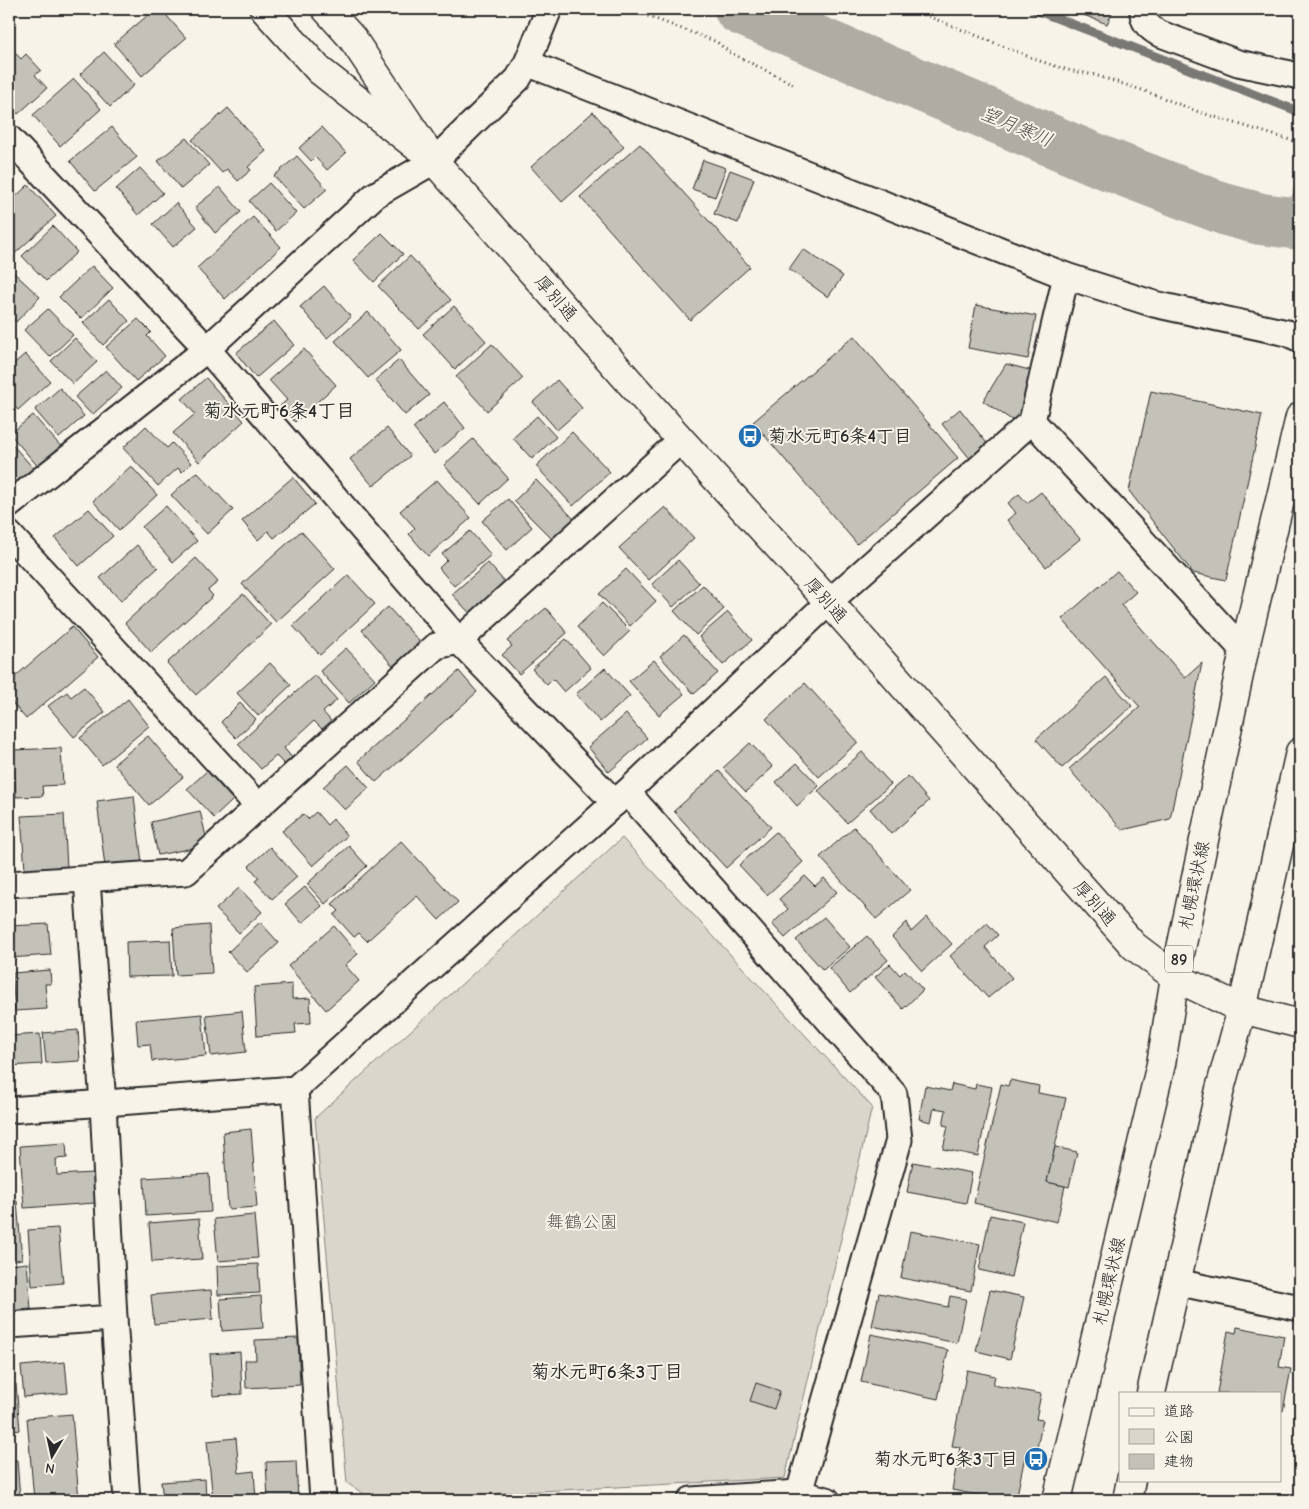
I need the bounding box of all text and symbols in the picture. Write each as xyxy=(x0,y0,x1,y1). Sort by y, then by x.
water label: 望月寒川 xyxy=(977,102,1056,152)
street label: 厚別通 xyxy=(530,271,581,326)
district label: 菊水元町6条4丁目 xyxy=(203,400,355,422)
bus stop icon: 菊水元町6条4丁目 xyxy=(737,423,763,449)
place label: 菊水元町6条4丁目 xyxy=(768,426,912,447)
street label: 厚別通 xyxy=(800,573,851,627)
street label: 札幌環状線 xyxy=(1175,839,1214,931)
street label: 厚別通 xyxy=(1069,876,1120,930)
road number: 89 xyxy=(1165,946,1193,972)
park label: 舞鶴公園 xyxy=(546,1212,618,1233)
street label: 札幌環状線 xyxy=(1089,1235,1130,1327)
district label: 菊水元町6条3丁目 xyxy=(531,1361,683,1383)
legend xyxy=(1119,1392,1282,1482)
text: 道路 xyxy=(1164,1402,1194,1420)
text: 公園 xyxy=(1164,1428,1194,1446)
north arrow xyxy=(28,1432,78,1482)
bus stop icon: 菊水元町6条3丁目 xyxy=(1023,1446,1049,1472)
place label: 菊水元町6条3丁目 xyxy=(874,1449,1018,1470)
text: 建物 xyxy=(1164,1452,1194,1470)
text: N xyxy=(44,1459,56,1477)

